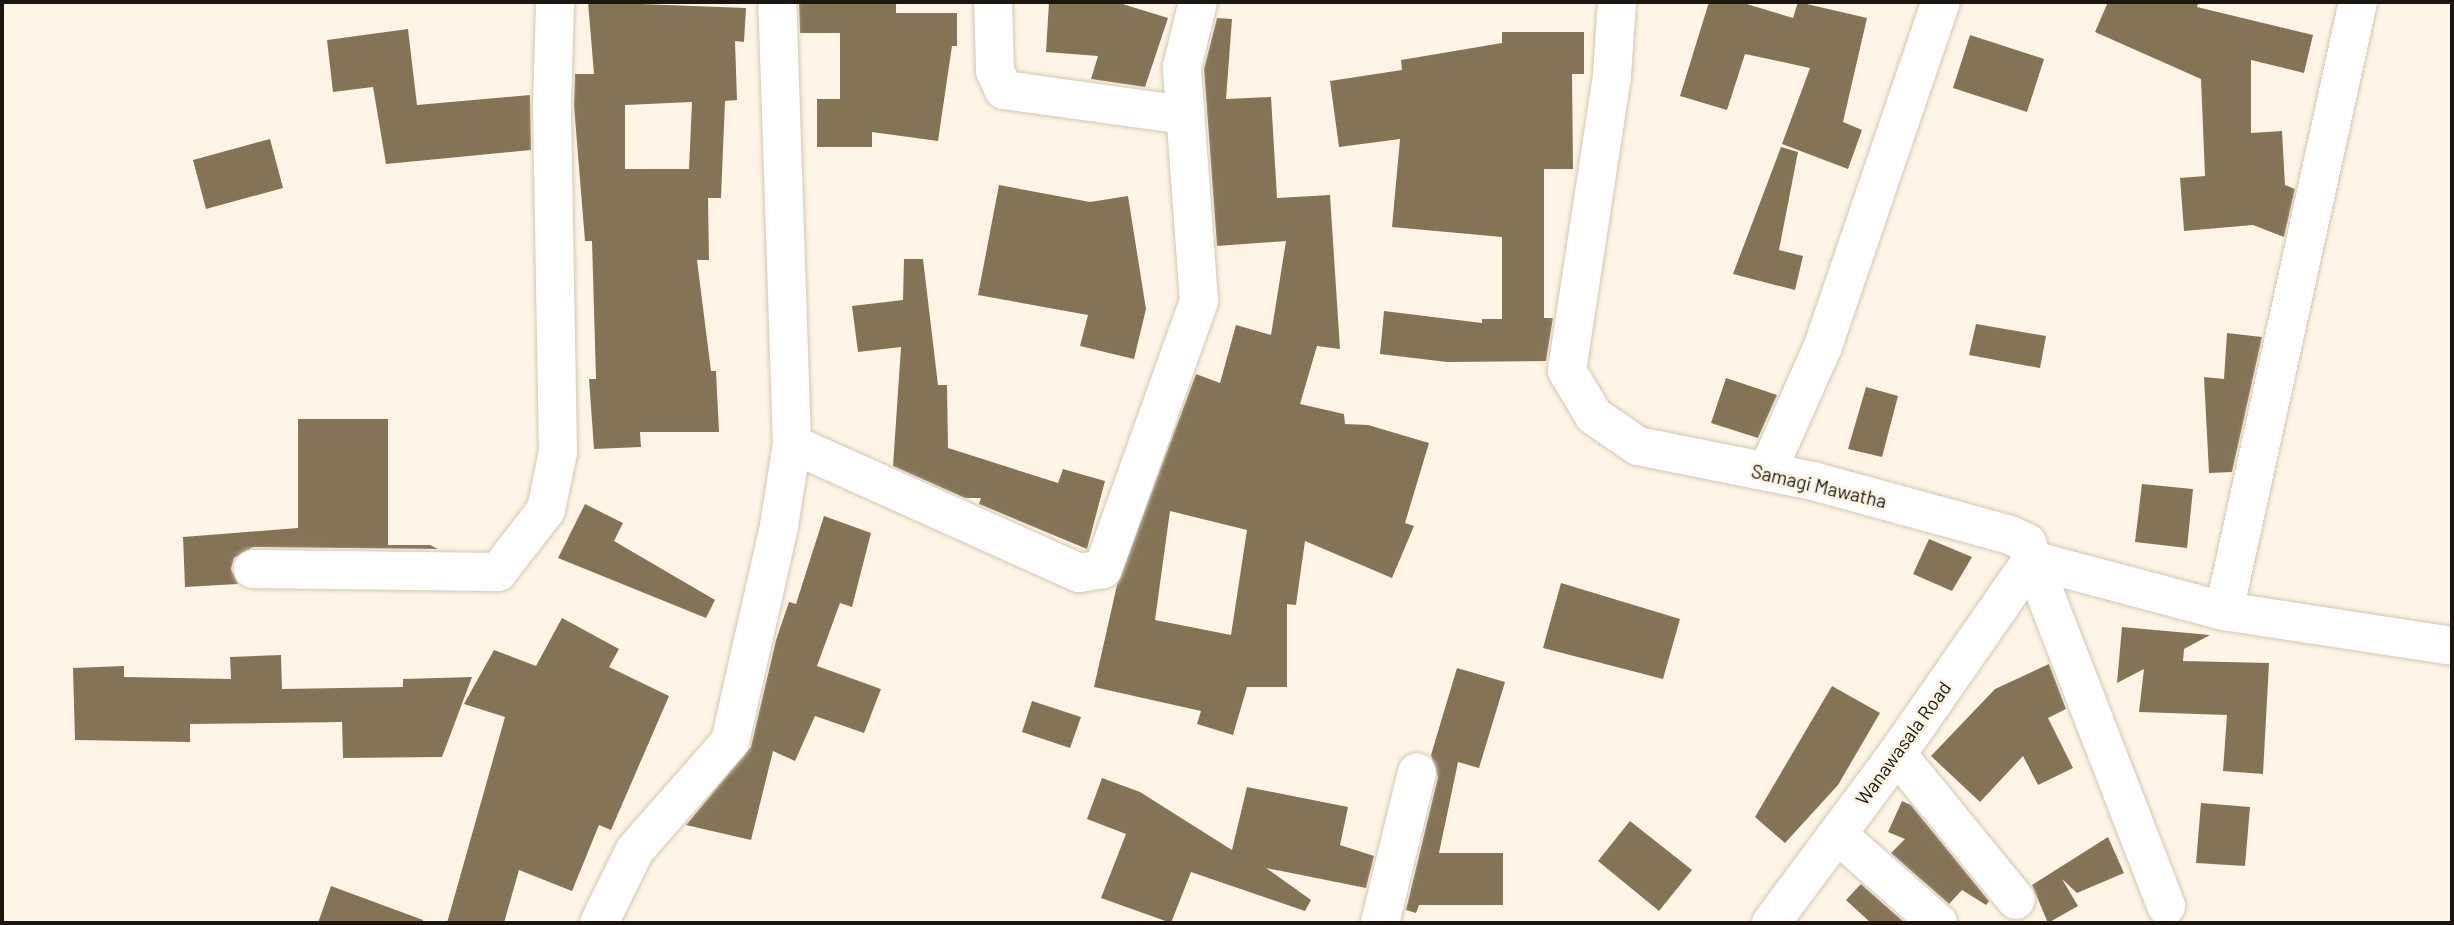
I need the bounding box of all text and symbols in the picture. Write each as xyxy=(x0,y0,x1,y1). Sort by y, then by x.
street label: Samagi Mawatha xyxy=(1749,459,1889,513)
street label: Wanawasala Road xyxy=(1851,677,1955,809)

